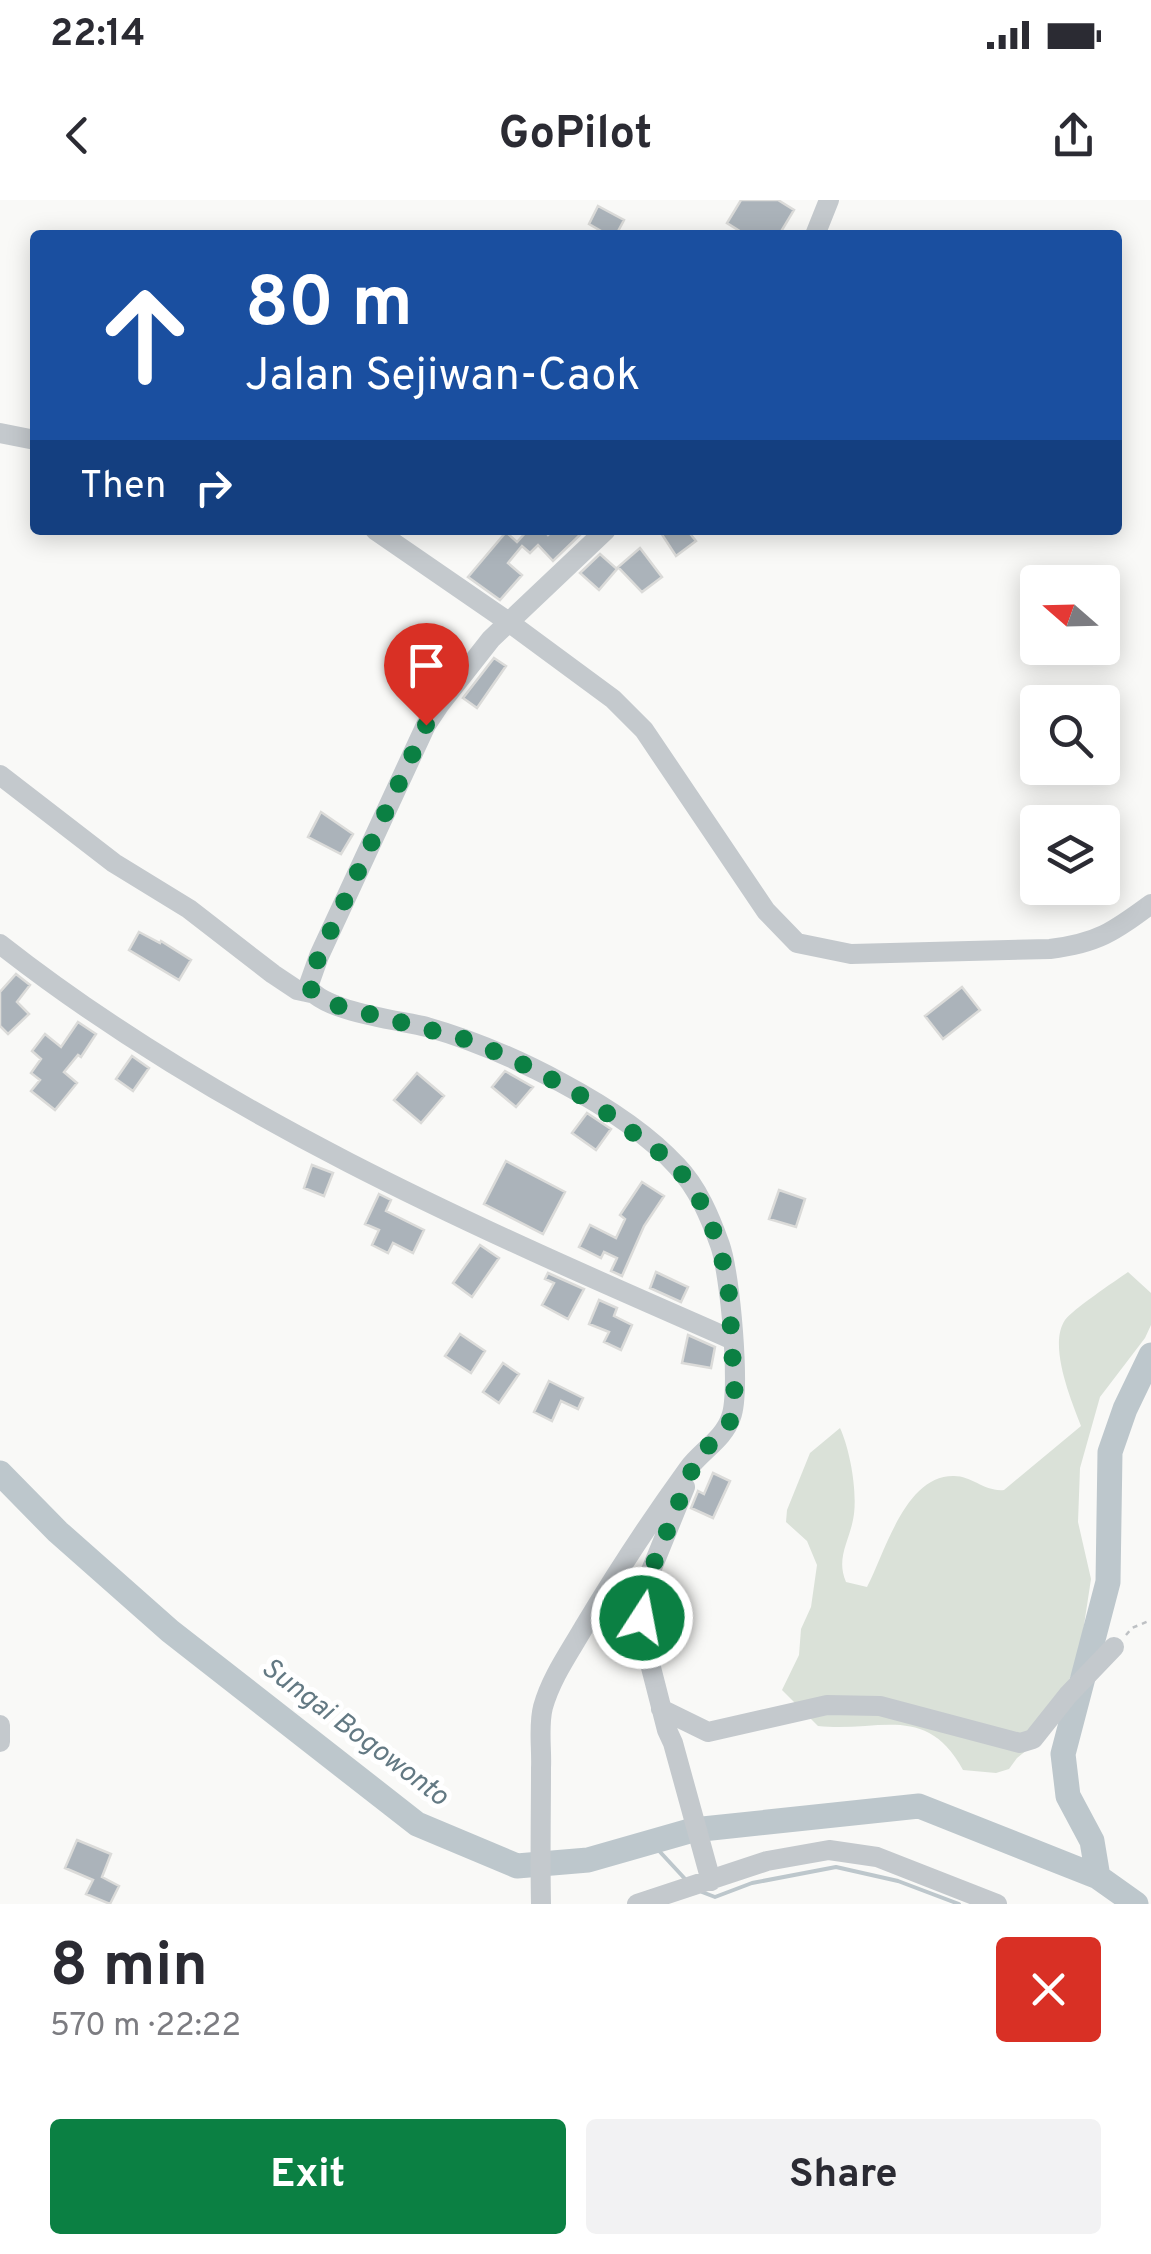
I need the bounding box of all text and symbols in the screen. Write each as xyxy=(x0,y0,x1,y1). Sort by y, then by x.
text: 22:14 xyxy=(50,11,145,60)
text: GoPilot xyxy=(499,107,652,164)
icon: back xyxy=(50,108,105,163)
icon: share xyxy=(1046,108,1101,163)
text: 80 m xyxy=(245,262,413,351)
icon: ahead xyxy=(80,270,210,400)
text: Jalan Sejiwan-Caok xyxy=(245,349,640,406)
icon: right xyxy=(186,460,241,515)
text: Then xyxy=(80,463,166,512)
north arrow xyxy=(1020,565,1120,665)
map controls xyxy=(1020,565,1120,905)
pin xyxy=(384,623,469,726)
icon: arrive xyxy=(399,638,454,693)
button: search xyxy=(1020,685,1120,785)
button: layers xyxy=(1020,805,1120,905)
position arrow xyxy=(590,1566,694,1670)
water label: Sungai Bogowonto xyxy=(253,1651,455,1815)
text: 8 min xyxy=(50,1931,208,2007)
button: close xyxy=(996,1937,1101,2042)
text: 570 m · 22:22 xyxy=(50,2007,241,2047)
button: Exit xyxy=(50,2119,566,2234)
button: Share xyxy=(586,2119,1101,2234)

